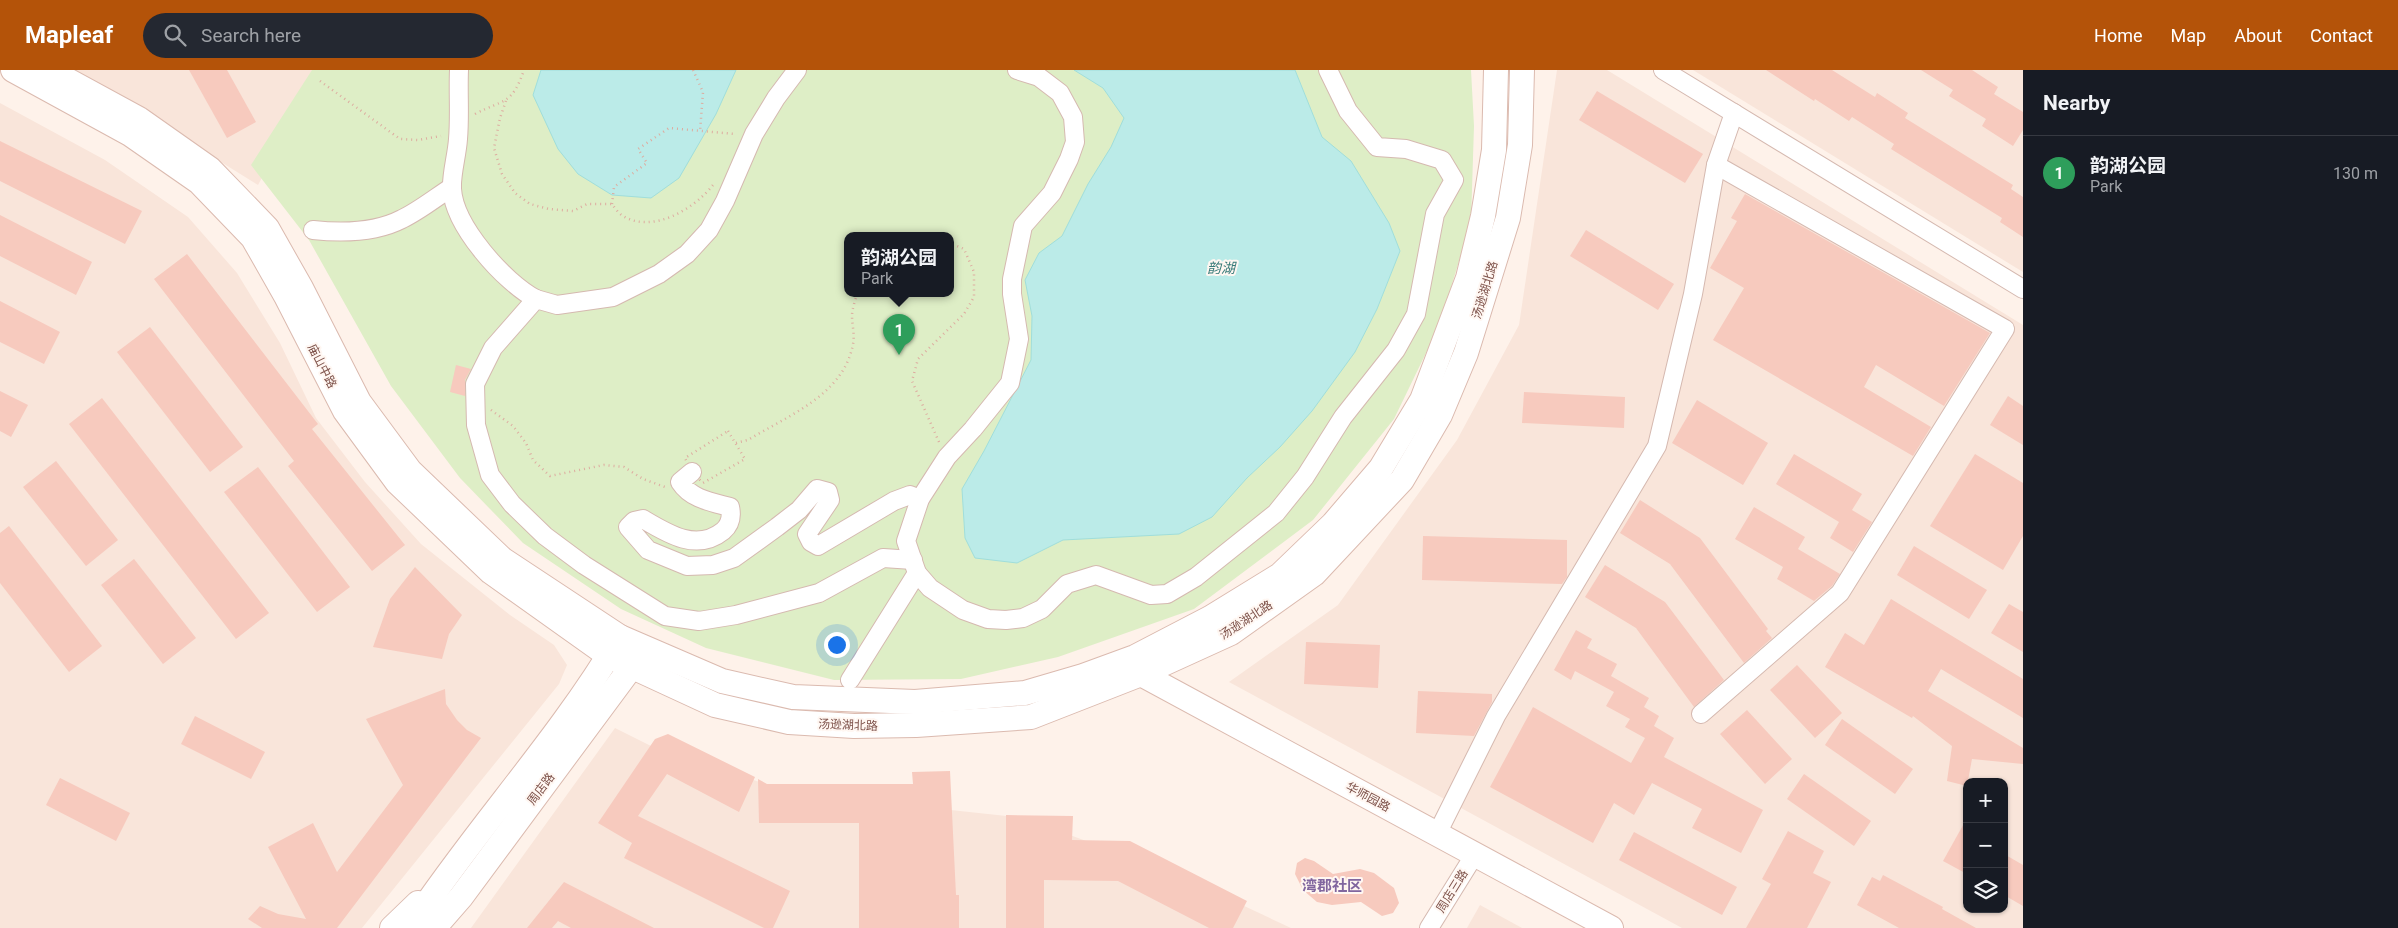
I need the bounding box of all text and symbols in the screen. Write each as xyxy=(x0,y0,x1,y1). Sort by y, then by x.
search box xyxy=(143,13,493,58)
text: Mapleaf xyxy=(25,21,113,49)
icon: search xyxy=(161,21,189,49)
text: Search here xyxy=(201,24,301,47)
text: Home xyxy=(2094,25,2143,46)
text: Map xyxy=(2171,25,2206,46)
text: About xyxy=(2234,25,2282,46)
text: Contact xyxy=(2310,25,2373,46)
text: Nearby xyxy=(2043,91,2110,115)
text: 韵湖公园 xyxy=(2090,154,2166,177)
text: 1 xyxy=(2054,164,2064,183)
text: 130 m xyxy=(2333,164,2378,183)
text: Park xyxy=(2090,177,2122,196)
popup xyxy=(844,232,954,297)
text: 韵湖公园 xyxy=(861,246,937,269)
street label: 汤逊湖北路 xyxy=(1470,259,1500,321)
water label: 韵湖 xyxy=(1207,260,1237,276)
text: Park xyxy=(861,269,893,288)
pin: 1 xyxy=(883,314,915,355)
street label: 庙山中路 xyxy=(305,341,339,391)
street label: 汤逊湖北路 xyxy=(1217,598,1275,642)
your location xyxy=(824,632,850,658)
street label: 汤逊湖北路 xyxy=(818,717,878,733)
street label: 周店路 xyxy=(525,770,557,808)
map controls xyxy=(1963,778,2008,913)
button: + xyxy=(1963,778,2008,823)
street label: 华师园路 xyxy=(1344,780,1392,814)
button: − xyxy=(1963,823,2008,868)
street label: 周店三路 xyxy=(1433,867,1471,915)
button: layers xyxy=(1963,868,2008,913)
district label: 湾郡社区 xyxy=(1302,877,1362,895)

